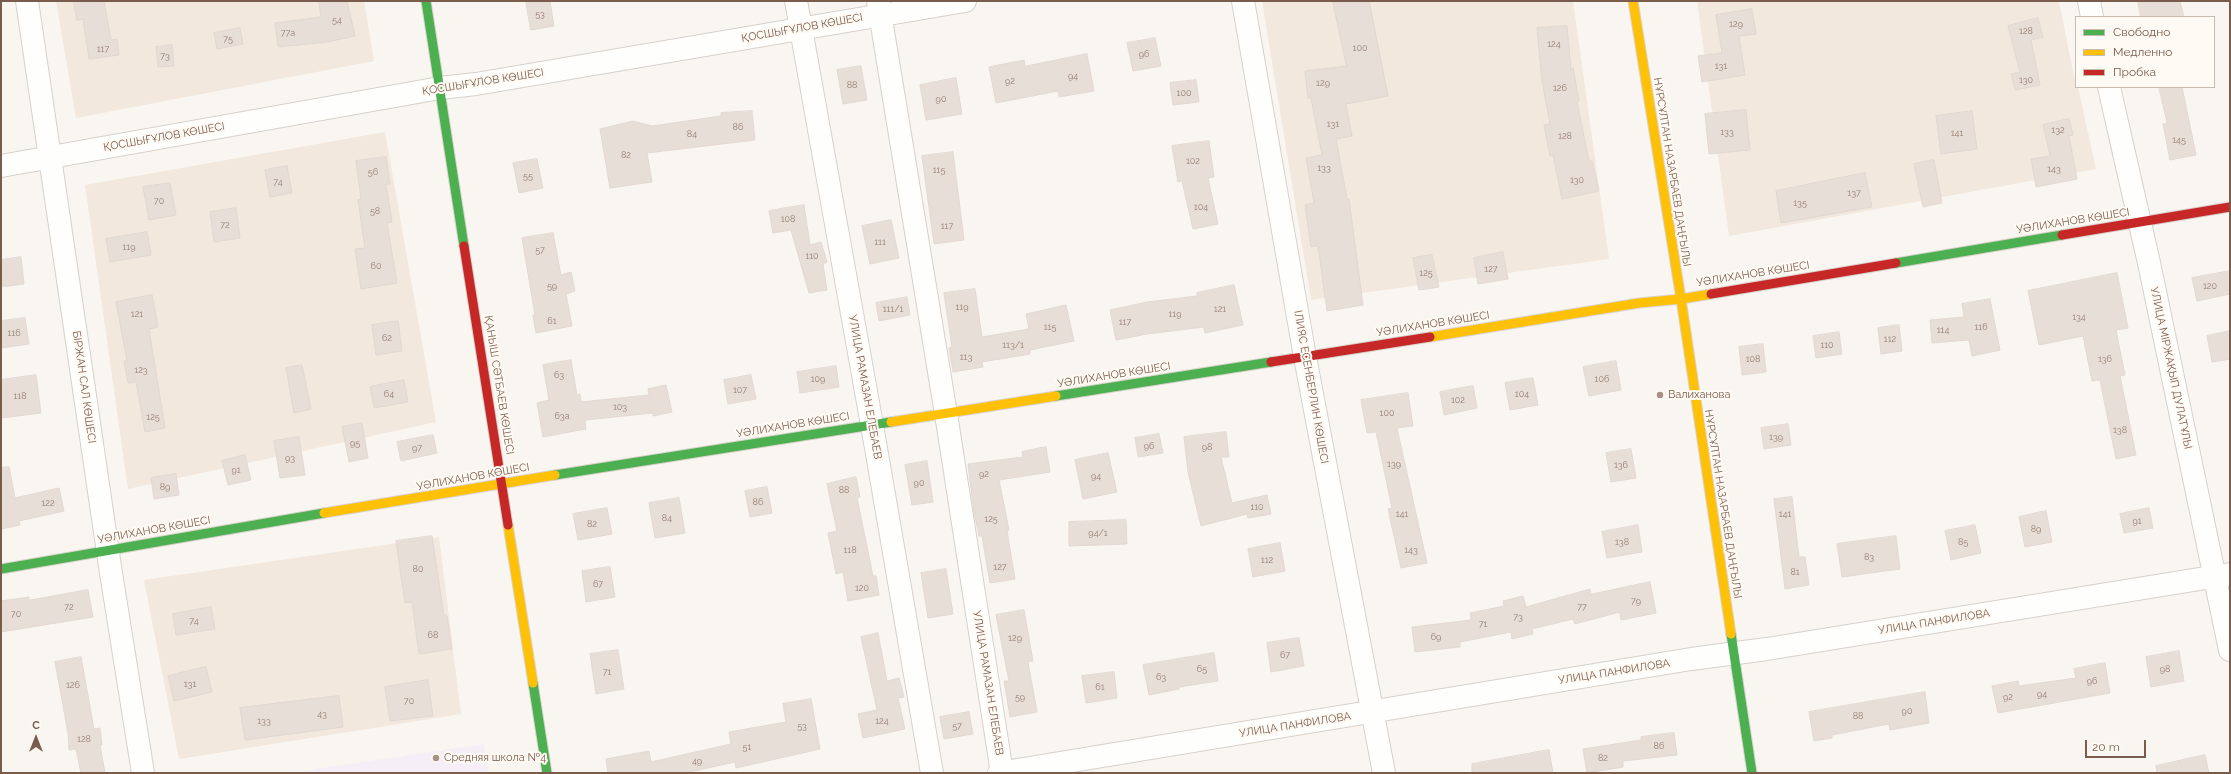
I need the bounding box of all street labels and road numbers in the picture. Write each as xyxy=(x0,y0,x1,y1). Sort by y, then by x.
street label: ҚОСШЫҒҰЛОВ КӨШЕСІ xyxy=(740,11,864,45)
street label: ҚОСШЫҒҰЛОВ КӨШЕСІ xyxy=(421,66,545,98)
street label: НҰРСҰЛТАН НАЗАРБАЕВ ДАҢҒЫЛЫ xyxy=(1651,76,1693,268)
street label: ҚОСШЫҒҰЛОВ КӨШЕСІ xyxy=(102,120,226,154)
street label: УӘЛИХАНОВ КӨШЕСІ xyxy=(2016,206,2130,236)
street label: УӘЛИХАНОВ КӨШЕСІ xyxy=(1696,259,1810,289)
street label: УЛИЦА МІРЖАҚЫП ДУЛАТҰЛЫ xyxy=(2147,286,2195,450)
street label: ІЛИЯС ЕСЕНБЕРЛИН КӨШЕСІ xyxy=(1291,309,1331,465)
street label: УӘЛИХАНОВ КӨШЕСІ xyxy=(1376,309,1490,339)
street label: ҚАНЫШ СӘТБАЕВ КӨШЕСІ xyxy=(481,314,517,456)
street label: УЛИЦА РАМАЗАН ЕЛЕБАЕВ xyxy=(846,314,884,460)
street label: БІРЖАН САЛ КӨШЕСІ xyxy=(70,330,98,444)
street label: УӘЛИХАНОВ КӨШЕСІ xyxy=(1057,360,1171,390)
street label: НҰРСҰЛТАН НАЗАРБАЕВ ДАҢҒЫЛЫ xyxy=(1702,408,1744,600)
street label: УӘЛИХАНОВ КӨШЕСІ xyxy=(736,410,850,440)
street label: УӘЛИХАНОВ КӨШЕСІ xyxy=(416,461,530,493)
street label: УӘЛИХАНОВ КӨШЕСІ xyxy=(97,514,211,546)
street label: УЛИЦА ПАНФИЛОВА xyxy=(1877,607,1991,637)
street label: УЛИЦА РАМАЗАН ЕЛЕБАЕВ xyxy=(970,610,1006,756)
street label: УЛИЦА ПАНФИЛОВА xyxy=(1557,657,1671,687)
street label: УЛИЦА ПАНФИЛОВА xyxy=(1238,710,1352,740)

